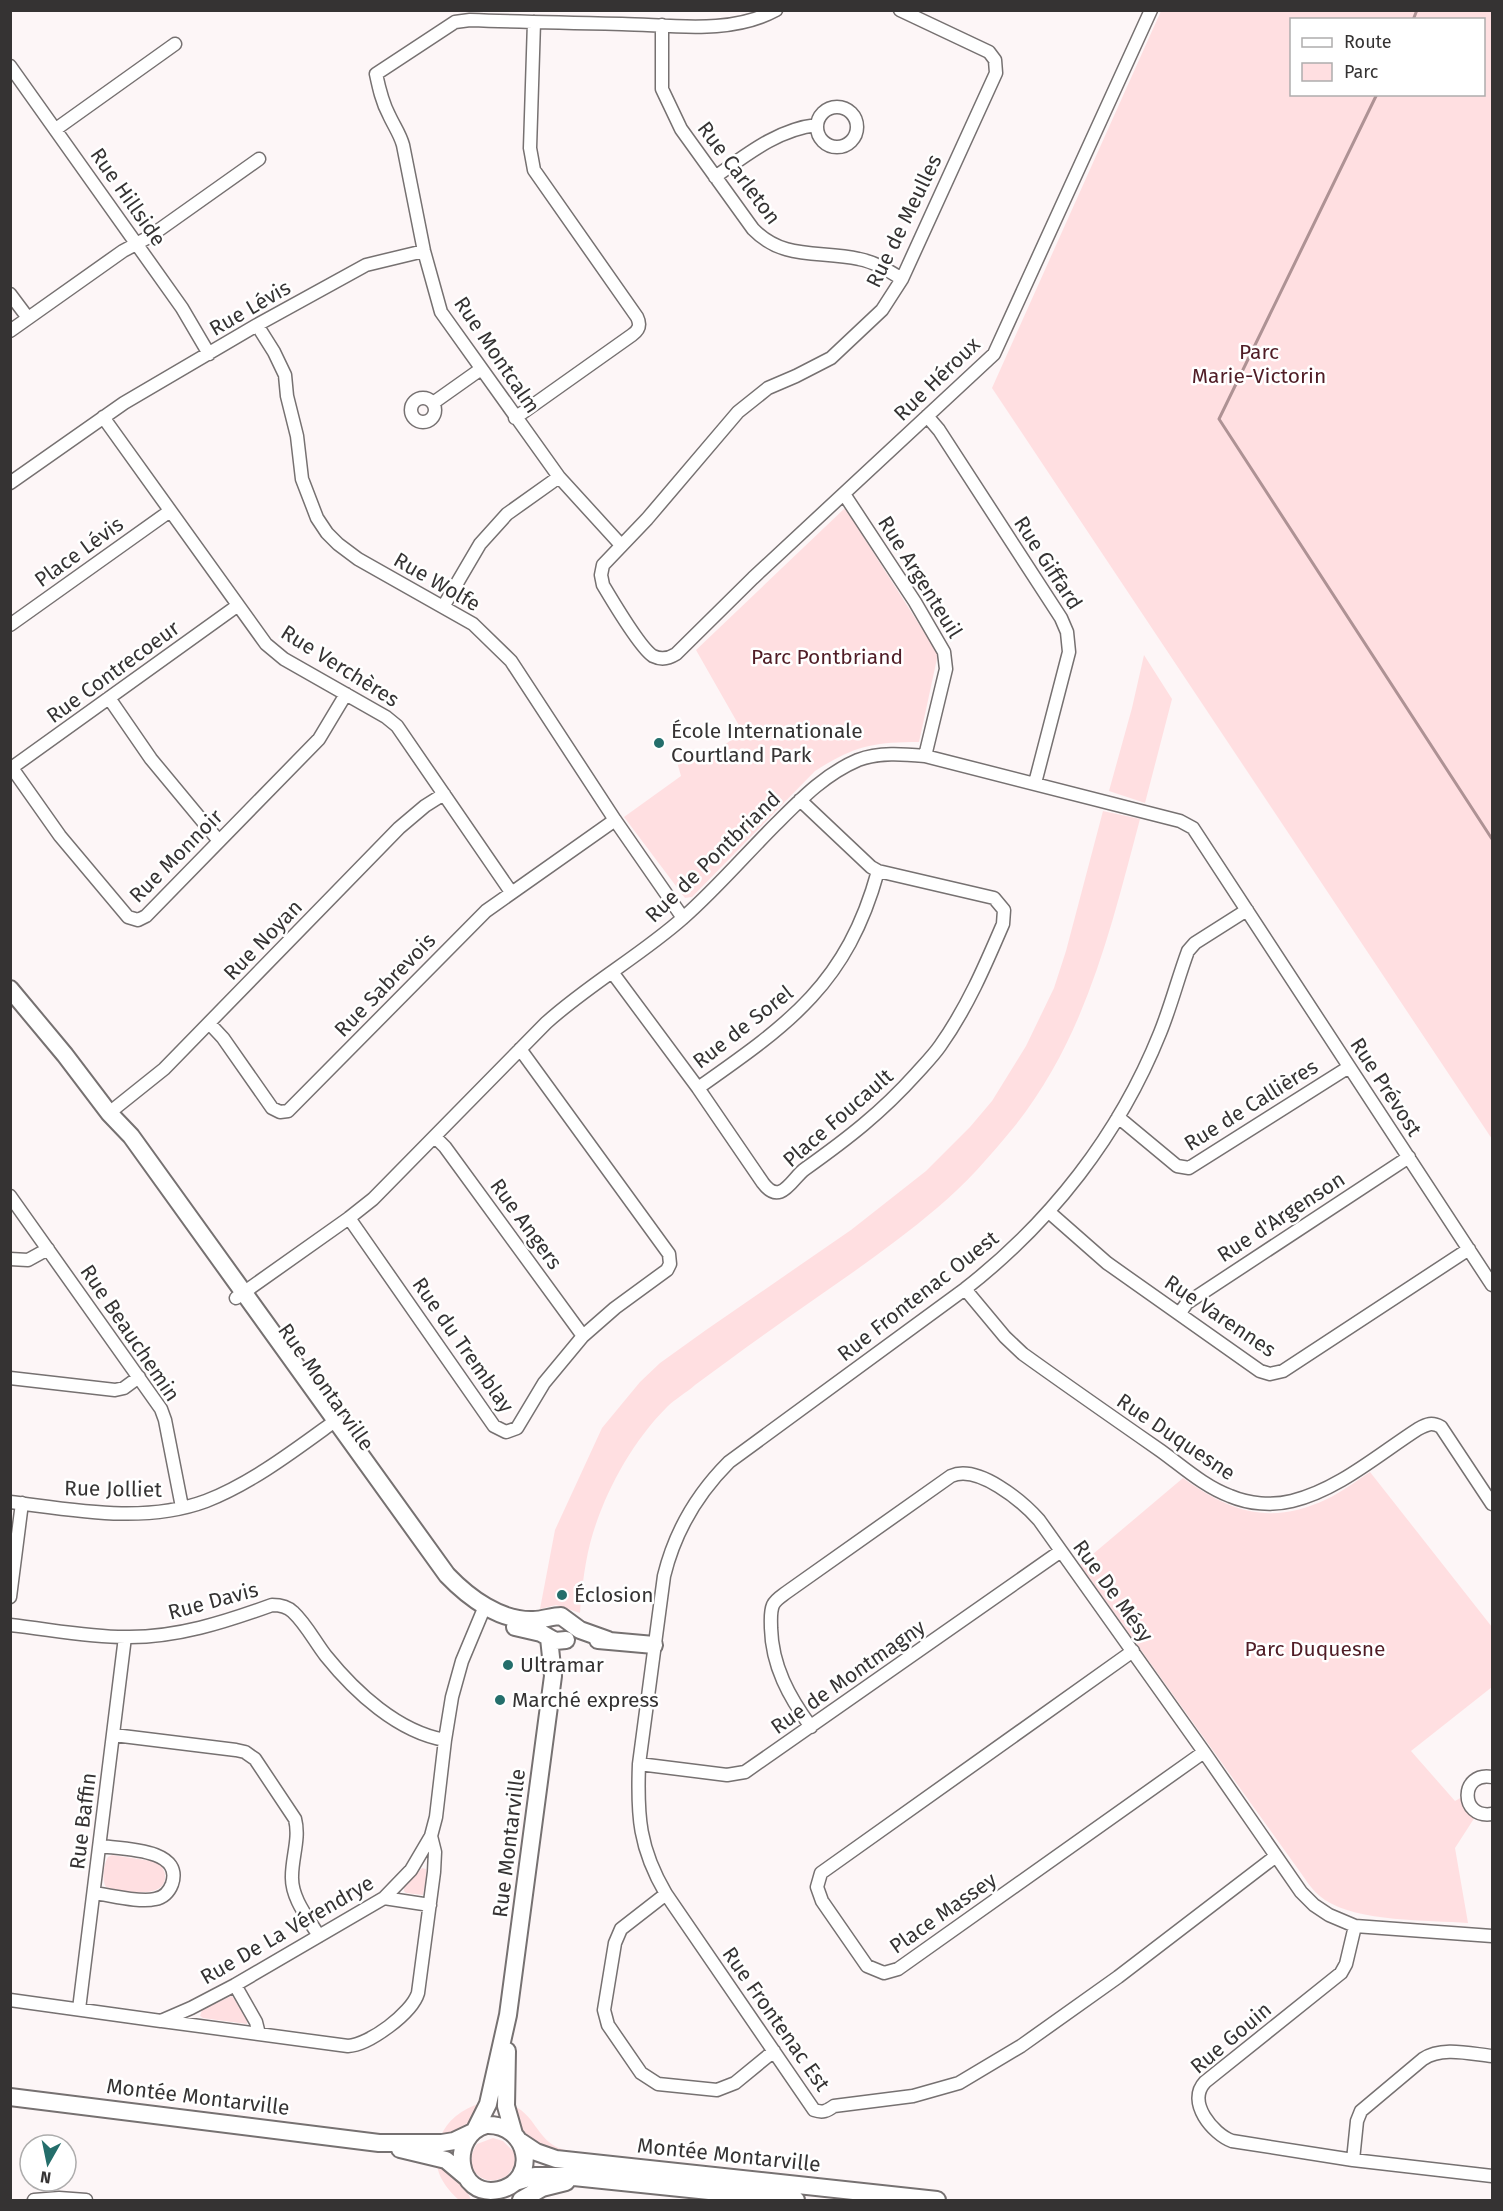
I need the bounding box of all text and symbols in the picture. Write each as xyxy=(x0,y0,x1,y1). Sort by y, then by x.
legend xyxy=(1290,18,1485,96)
text: Route xyxy=(1344,31,1392,53)
text: Parc xyxy=(1344,61,1379,83)
street label: Rue Carleton xyxy=(692,116,786,230)
street label: Rue Hillside xyxy=(85,143,171,251)
street label: Rue de Meulles xyxy=(861,150,948,292)
street label: Rue Lévis xyxy=(205,274,295,342)
street label: Rue Montcalm xyxy=(448,292,546,418)
street label: Rue Héroux xyxy=(888,331,986,426)
park label: Parc Marie-Victorin xyxy=(1192,339,1326,389)
street label: Place Lévis xyxy=(30,511,129,593)
street label: Rue Argenteuil xyxy=(872,511,968,643)
street label: Rue Giffard xyxy=(1008,511,1088,615)
street label: Rue Wolfe xyxy=(389,547,485,617)
street label: Rue Contrecoeur xyxy=(41,615,185,729)
street label: Rue Verchères xyxy=(276,619,404,713)
park label: Parc Pontbriand xyxy=(751,644,903,670)
place label: École Internationale Courtland Park xyxy=(671,718,863,768)
marker: École Internationale Courtland Park xyxy=(652,736,666,750)
street label: Rue de Pontbriand xyxy=(640,786,786,928)
street label: Rue Monnoir xyxy=(124,804,228,908)
street label: Rue Noyan xyxy=(218,894,308,986)
street label: Rue Sabrevois xyxy=(329,928,441,1042)
street label: Rue de Sorel xyxy=(688,980,798,1074)
street label: Rue Prévost xyxy=(1344,1033,1428,1142)
street label: Rue de Callières xyxy=(1179,1053,1323,1156)
street label: Place Foucault xyxy=(778,1063,899,1173)
street label: Rue d'Argenson xyxy=(1212,1166,1350,1268)
street label: Rue Angers xyxy=(484,1174,568,1275)
street label: Rue Frontenac Ouest xyxy=(832,1225,1004,1367)
street label: Rue Beauchemin xyxy=(75,1260,185,1406)
street label: Rue Varennes xyxy=(1159,1269,1281,1363)
street label: Rue du Tremblay xyxy=(407,1272,520,1418)
street label: Rue Montarville xyxy=(272,1318,380,1456)
street label: Rue Duquesne xyxy=(1112,1388,1240,1486)
street label: Rue Jolliet xyxy=(64,1475,163,1503)
street label: Rue De Mésy xyxy=(1067,1535,1159,1648)
street label: Rue Davis xyxy=(165,1576,261,1626)
place label: Éclosion xyxy=(574,1582,653,1608)
marker: Éclosion xyxy=(555,1588,569,1602)
street label: Rue de Montmagny xyxy=(766,1614,931,1740)
park label: Parc Duquesne xyxy=(1244,1636,1386,1662)
place label: Ultramar xyxy=(520,1652,604,1678)
marker: Ultramar xyxy=(501,1658,515,1672)
place label: Marché express xyxy=(512,1687,659,1713)
marker: Marché express xyxy=(493,1693,507,1707)
street label: Rue Montarville xyxy=(487,1767,531,1919)
street label: Rue Baffin xyxy=(64,1771,102,1871)
street label: Place Massey xyxy=(884,1866,1002,1959)
street label: Rue De La Vérendrye xyxy=(196,1870,378,1990)
street label: Rue Frontenac Est xyxy=(717,1942,836,2096)
street label: Rue Gouin xyxy=(1185,1997,1277,2079)
street label: Montée Montarville xyxy=(105,2073,291,2121)
street label: Montée Montarville xyxy=(636,2132,822,2178)
north arrow xyxy=(18,2133,78,2193)
text: N xyxy=(39,2167,52,2188)

